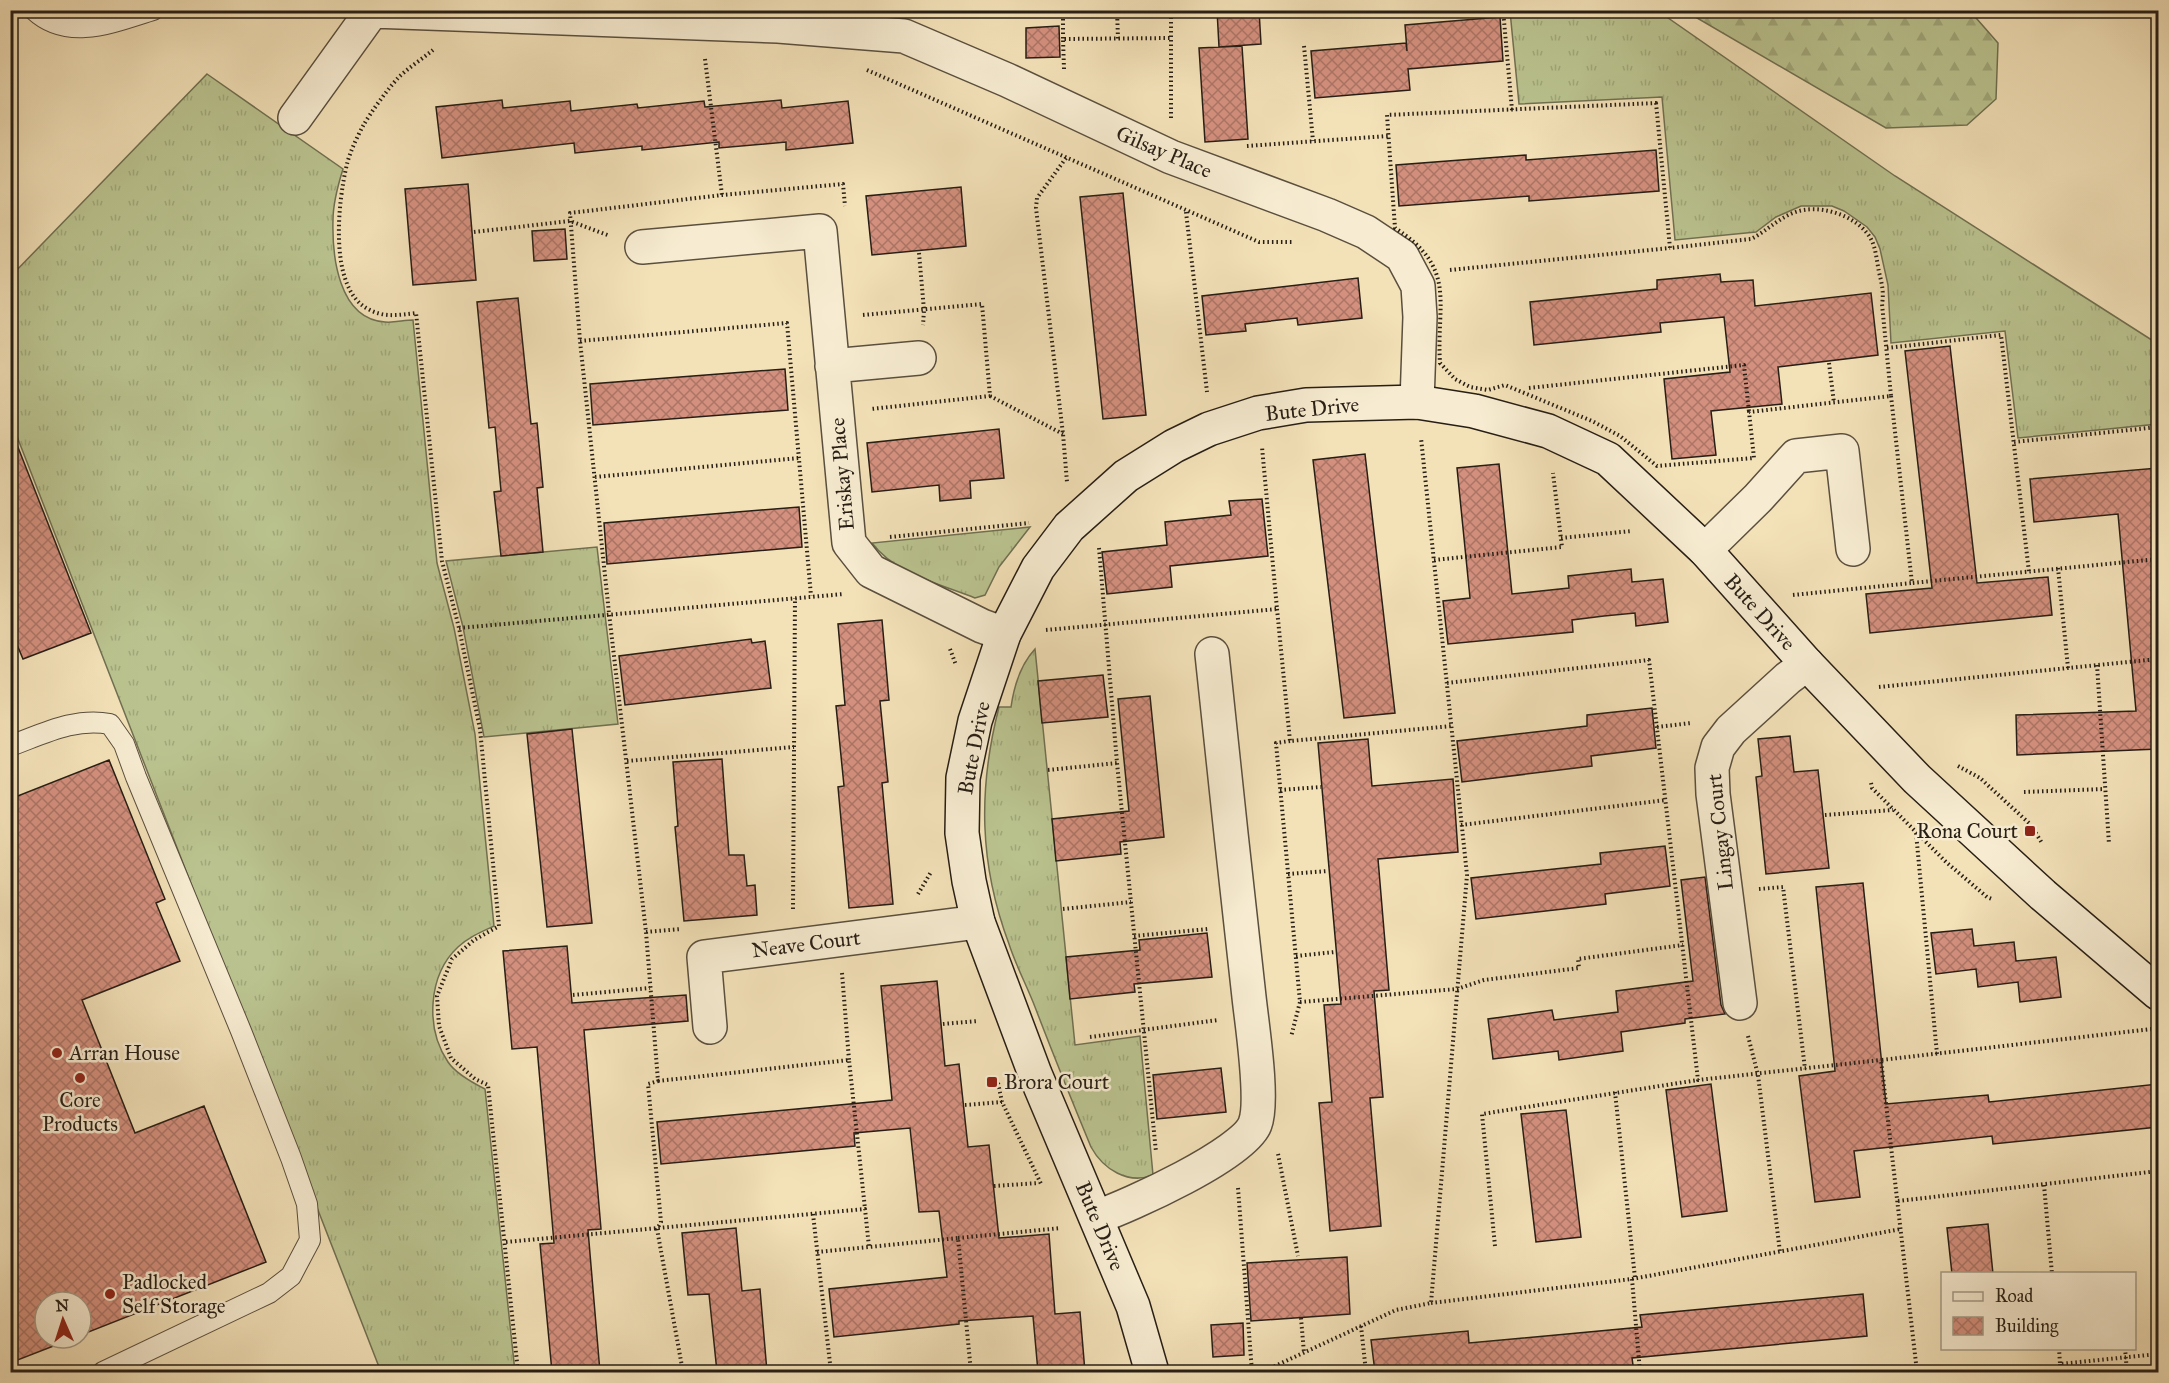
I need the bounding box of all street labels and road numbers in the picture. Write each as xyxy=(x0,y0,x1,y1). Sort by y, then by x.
street label: Gilsay Place xyxy=(1112,120,1216,184)
street label: Bute Drive xyxy=(1264,391,1361,427)
street label: Eriskay Place xyxy=(824,416,860,532)
street label: Bute Drive xyxy=(1719,568,1801,656)
street label: Bute Drive xyxy=(952,699,996,797)
street label: Lingay Court xyxy=(1701,772,1739,892)
street label: Neave Court xyxy=(750,924,863,964)
street label: Bute Drive xyxy=(1070,1178,1130,1275)

